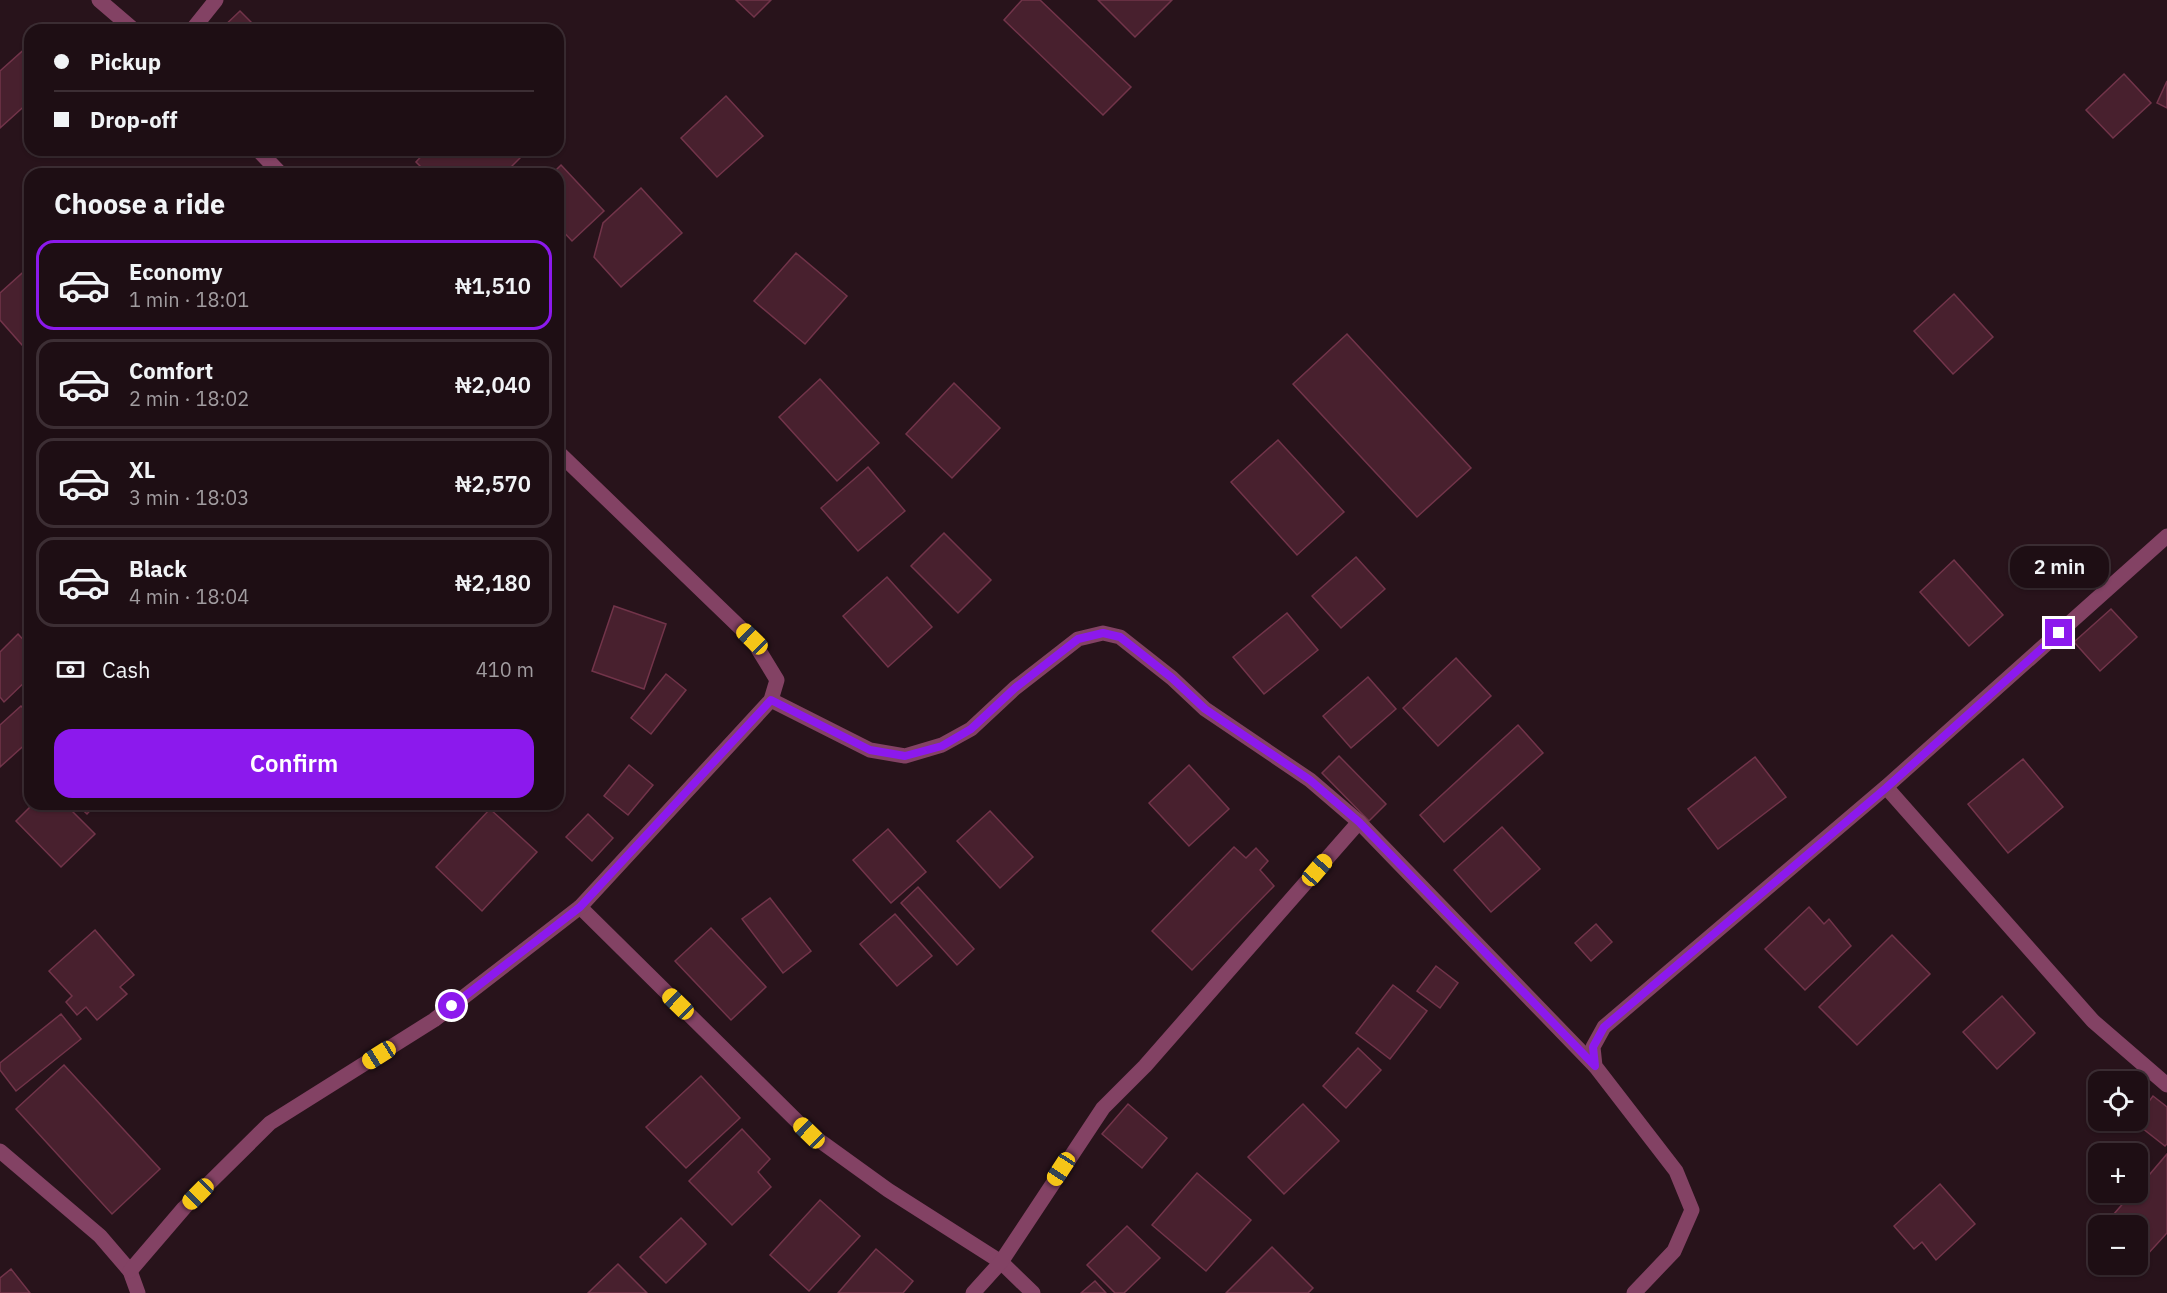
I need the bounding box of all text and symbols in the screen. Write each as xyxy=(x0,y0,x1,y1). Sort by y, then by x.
text: Pickup xyxy=(90,47,161,76)
text: Drop-off xyxy=(90,105,177,134)
text: Choose a ride xyxy=(54,186,225,221)
text: Economy xyxy=(129,257,223,286)
icon: car xyxy=(57,258,111,312)
text: ₦1,510 xyxy=(455,271,531,300)
text: 1 min · 18:01 xyxy=(129,286,249,313)
text: Comfort xyxy=(129,356,213,385)
icon: car xyxy=(57,357,111,411)
text: ₦2,040 xyxy=(455,370,531,399)
text: 2 min · 18:02 xyxy=(129,385,249,412)
text: XL xyxy=(129,455,155,484)
icon: car xyxy=(57,456,111,510)
text: ₦2,570 xyxy=(455,469,531,498)
text: 3 min · 18:03 xyxy=(129,484,249,511)
callout: 2 min xyxy=(2010,546,2108,588)
text: 2 min xyxy=(2034,553,2085,580)
text: Black xyxy=(129,554,187,583)
icon: car xyxy=(57,555,111,609)
text: ₦2,180 xyxy=(455,568,531,597)
text: 4 min · 18:04 xyxy=(129,583,249,610)
route end xyxy=(2045,619,2072,646)
car xyxy=(733,620,771,658)
icon: cash xyxy=(54,653,87,686)
text: Cash xyxy=(102,655,151,684)
text: 410 m xyxy=(476,656,534,683)
button: Confirm xyxy=(54,729,534,798)
car xyxy=(1298,851,1336,889)
car xyxy=(659,985,697,1023)
route start xyxy=(438,992,465,1019)
car xyxy=(359,1038,399,1072)
map controls xyxy=(2088,1071,2148,1275)
button: locate xyxy=(2088,1071,2148,1131)
car xyxy=(790,1114,828,1152)
button: + xyxy=(2088,1143,2148,1203)
car xyxy=(1044,1149,1078,1189)
car xyxy=(179,1175,217,1213)
button: − xyxy=(2088,1215,2148,1275)

